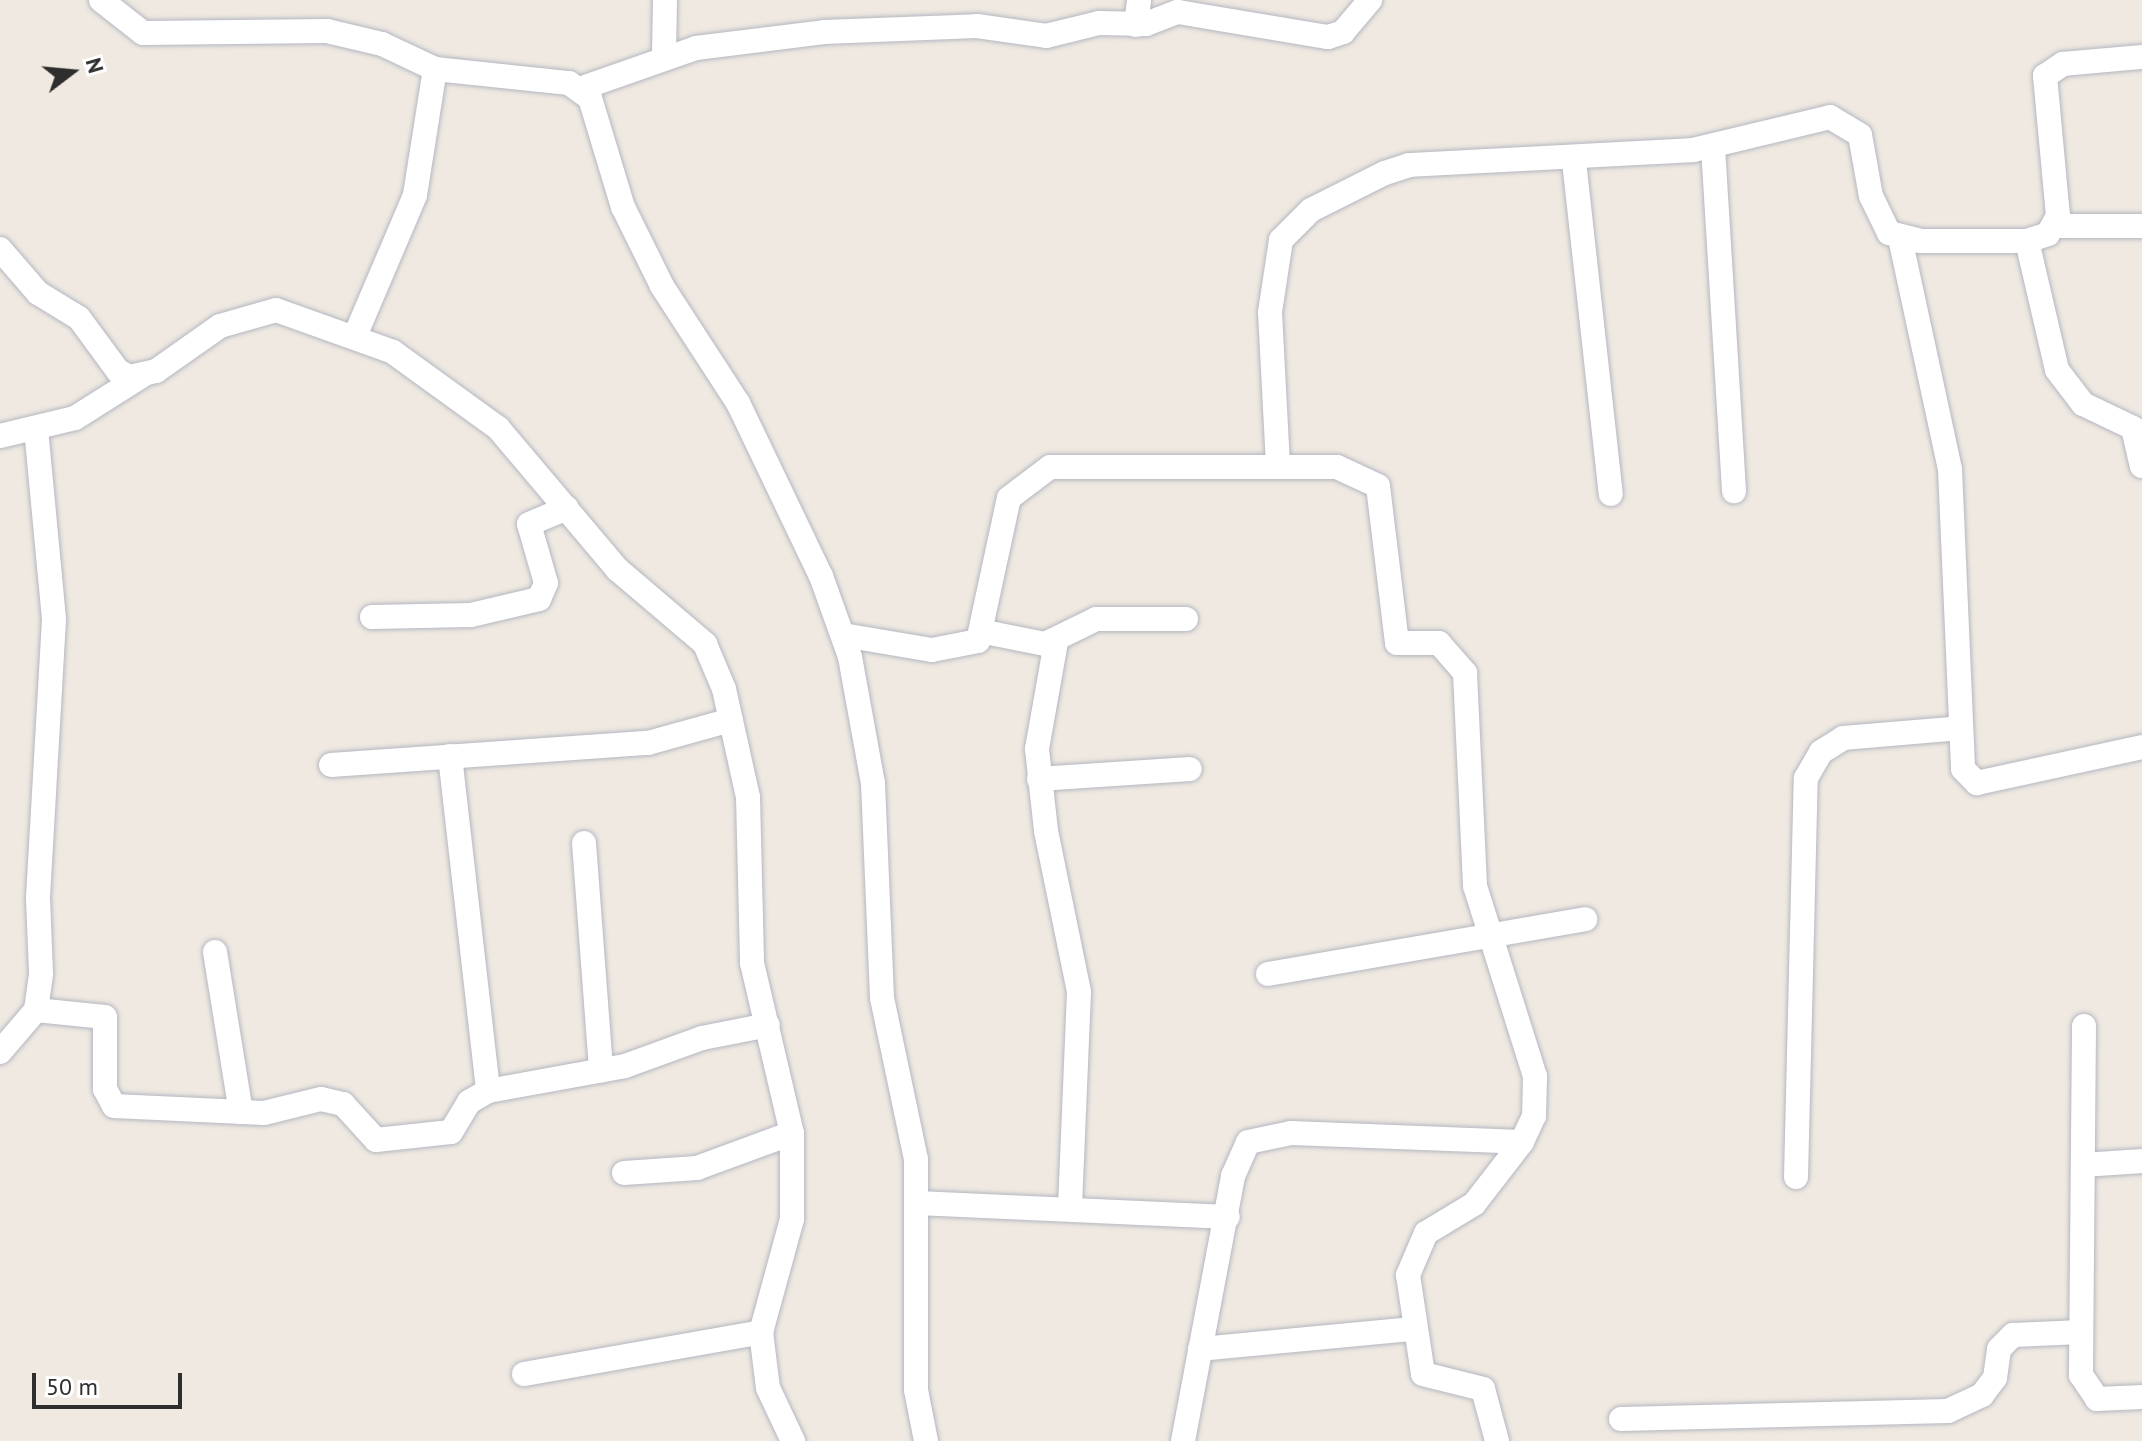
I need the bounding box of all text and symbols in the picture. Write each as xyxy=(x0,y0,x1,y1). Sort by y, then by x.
north arrow xyxy=(32,32,112,112)
text: N xyxy=(80,55,111,76)
scale bar xyxy=(36,1357,186,1407)
text: 50 m xyxy=(46,1371,98,1402)

